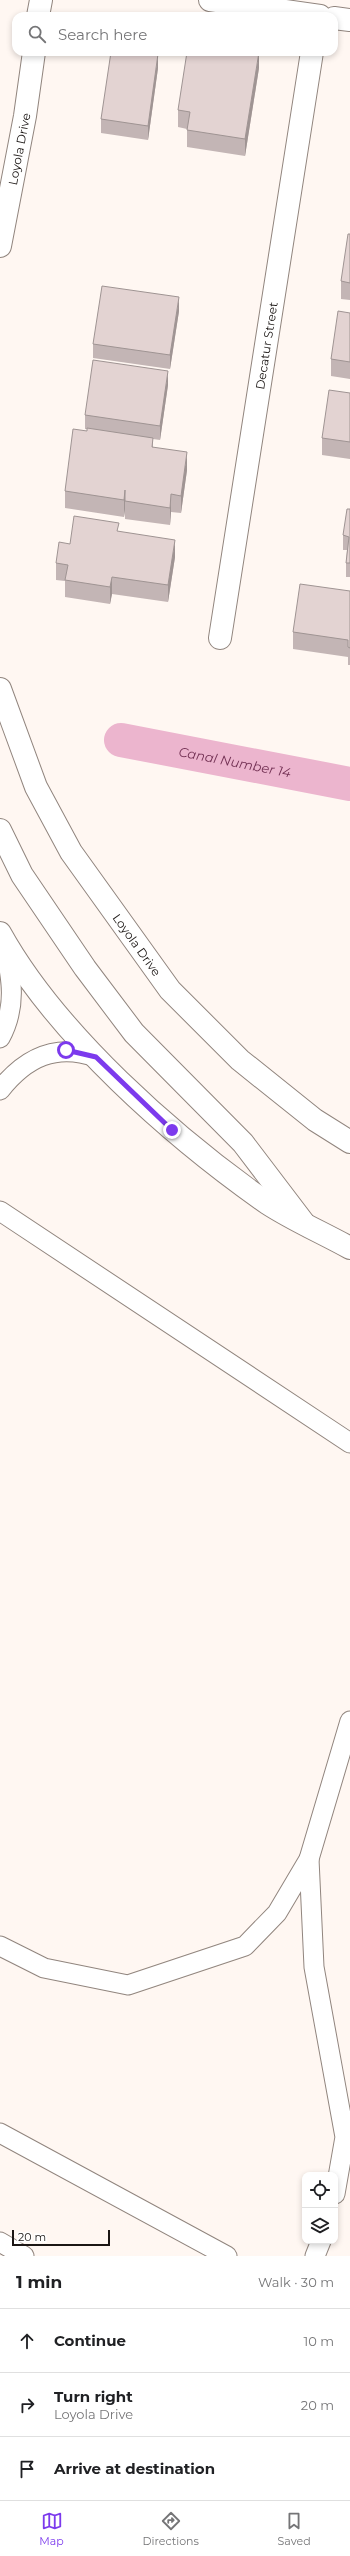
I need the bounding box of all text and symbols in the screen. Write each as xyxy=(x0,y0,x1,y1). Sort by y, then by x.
search box xyxy=(12,12,338,56)
icon: search xyxy=(26,23,48,45)
text: Search here xyxy=(58,25,147,44)
street label: Loyola Drive xyxy=(4,111,33,186)
street label: Decatur Street xyxy=(252,301,280,390)
water label: Canal Number 14 xyxy=(177,743,293,781)
street label: Loyola Drive xyxy=(110,910,165,979)
route start xyxy=(57,1041,75,1059)
route end xyxy=(163,1121,181,1139)
map controls xyxy=(302,2172,338,2244)
button: locate xyxy=(302,2172,338,2208)
button: layers xyxy=(302,2208,338,2244)
scale bar xyxy=(12,2228,110,2247)
text: 20 m xyxy=(18,2230,46,2244)
text: 1 min xyxy=(16,2272,62,2292)
text: Walk · 30 m xyxy=(258,2274,334,2290)
icon: ahead xyxy=(16,2330,38,2352)
text: Continue xyxy=(54,2331,126,2350)
text: 10 m xyxy=(304,2333,334,2349)
text: Turn right xyxy=(54,2387,133,2406)
icon: right xyxy=(16,2394,38,2416)
text: 20 m xyxy=(301,2397,334,2413)
text: Loyola Drive xyxy=(54,2406,133,2422)
icon: arrive xyxy=(16,2458,38,2480)
text: Arrive at destination xyxy=(54,2459,215,2478)
tab: Map xyxy=(39,2510,64,2548)
tab: Directions xyxy=(143,2510,199,2548)
tab: Saved xyxy=(278,2510,311,2548)

